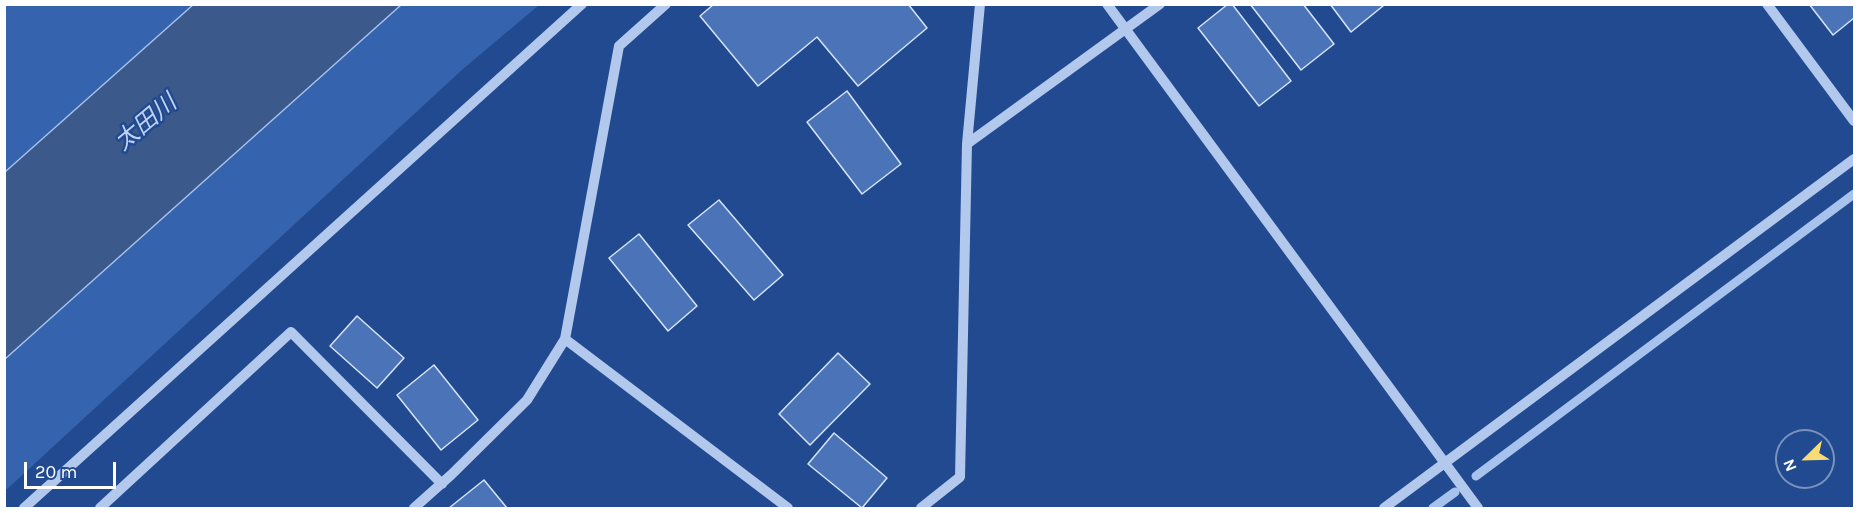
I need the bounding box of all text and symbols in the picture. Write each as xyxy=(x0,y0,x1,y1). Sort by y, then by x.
water label: 太田川 xyxy=(109,89,183,157)
north arrow xyxy=(1775,429,1835,489)
scale bar xyxy=(27,450,118,488)
text: N xyxy=(1779,456,1801,474)
text: 20 m xyxy=(35,461,77,483)

